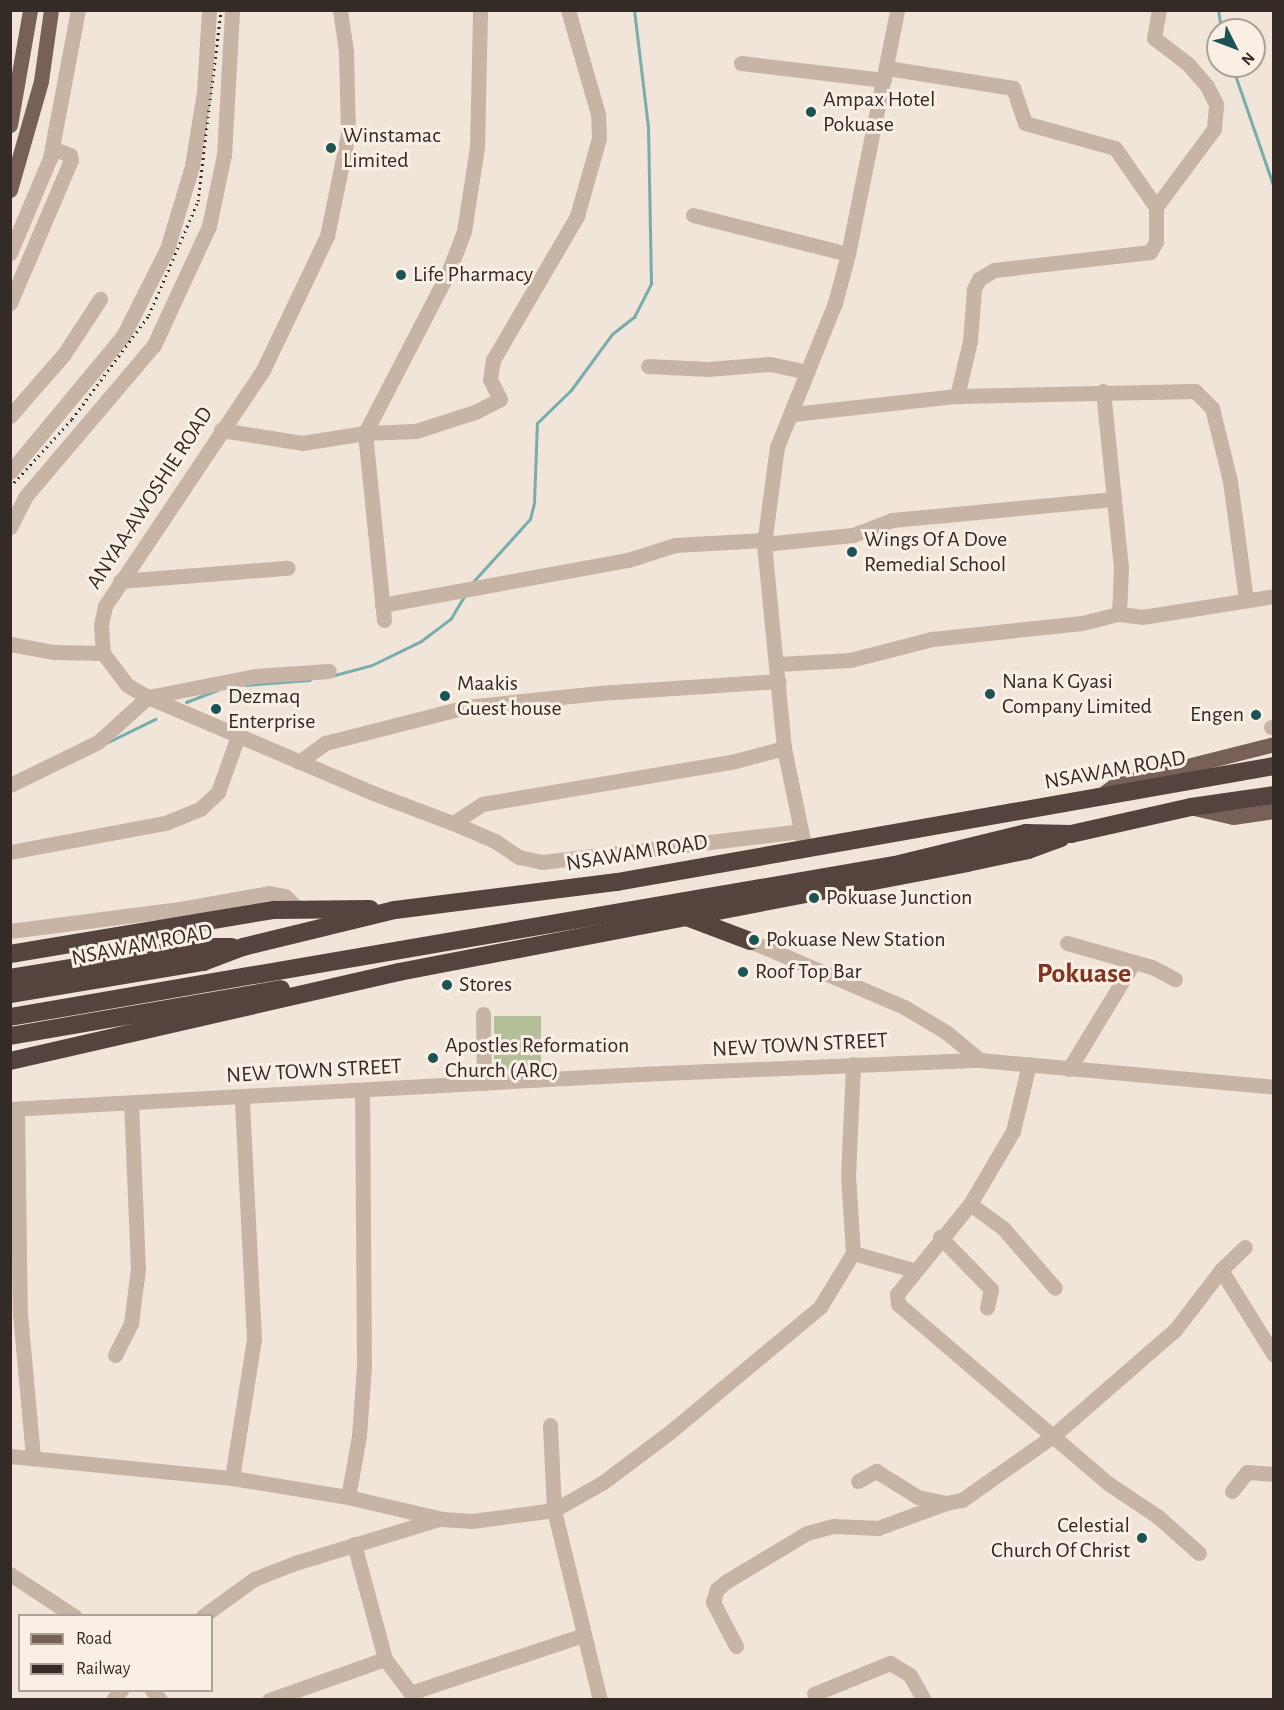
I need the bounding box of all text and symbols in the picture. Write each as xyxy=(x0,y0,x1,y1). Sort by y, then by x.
north arrow xyxy=(1206,18,1266,78)
text: N xyxy=(1238,49,1258,68)
place label: Ampax Hotel Pokuase xyxy=(823,86,935,138)
marker: Ampax Hotel Pokuase xyxy=(804,105,818,119)
place label: Winstamac Limited xyxy=(343,122,441,174)
marker: Winstamac Limited xyxy=(324,141,338,155)
place label: Life Pharmacy xyxy=(413,262,533,288)
marker: Life Pharmacy xyxy=(394,268,408,282)
street label: ANYAA-AWOSHIE ROAD xyxy=(81,402,219,594)
place label: Wings Of A Dove Remedial School xyxy=(864,526,1007,578)
marker: Wings Of A Dove Remedial School xyxy=(845,545,859,559)
place label: Nana K Gyasi Company Limited xyxy=(1002,668,1152,720)
place label: Maakis Guest house xyxy=(457,670,562,722)
place label: Dezmaq Enterprise xyxy=(228,683,315,734)
marker: Nana K Gyasi Company Limited xyxy=(983,687,997,701)
marker: Maakis Guest house xyxy=(438,689,452,703)
marker: Dezmaq Enterprise xyxy=(209,702,223,716)
place label: Engen xyxy=(1190,702,1244,728)
marker: Engen xyxy=(1249,708,1263,722)
street label: NSAWAM ROAD xyxy=(1042,745,1188,795)
street label: NSAWAM ROAD xyxy=(564,829,710,877)
place label: Pokuase Junction xyxy=(826,885,972,911)
marker: Pokuase Junction xyxy=(807,891,821,905)
street label: NSAWAM ROAD xyxy=(69,918,215,972)
place label: Pokuase New Station xyxy=(766,927,946,953)
marker: Pokuase New Station xyxy=(747,933,761,947)
district label: Pokuase xyxy=(1037,957,1131,991)
place label: Roof Top Bar xyxy=(755,959,862,985)
marker: Roof Top Bar xyxy=(736,965,750,979)
place label: Stores xyxy=(459,972,512,998)
marker: Stores xyxy=(440,978,454,992)
street label: NEW TOWN STREET xyxy=(712,1027,888,1063)
place label: Apostles Reformation Church (ARC) xyxy=(445,1032,629,1084)
marker: Apostles Reformation Church (ARC) xyxy=(426,1051,440,1065)
street label: NEW TOWN STREET xyxy=(226,1053,402,1089)
place label: Celestial Church Of Christ xyxy=(991,1512,1130,1564)
marker: Celestial Church Of Christ xyxy=(1135,1531,1149,1545)
legend xyxy=(18,1614,213,1692)
text: Road xyxy=(76,1630,112,1648)
text: Railway xyxy=(76,1660,130,1678)

